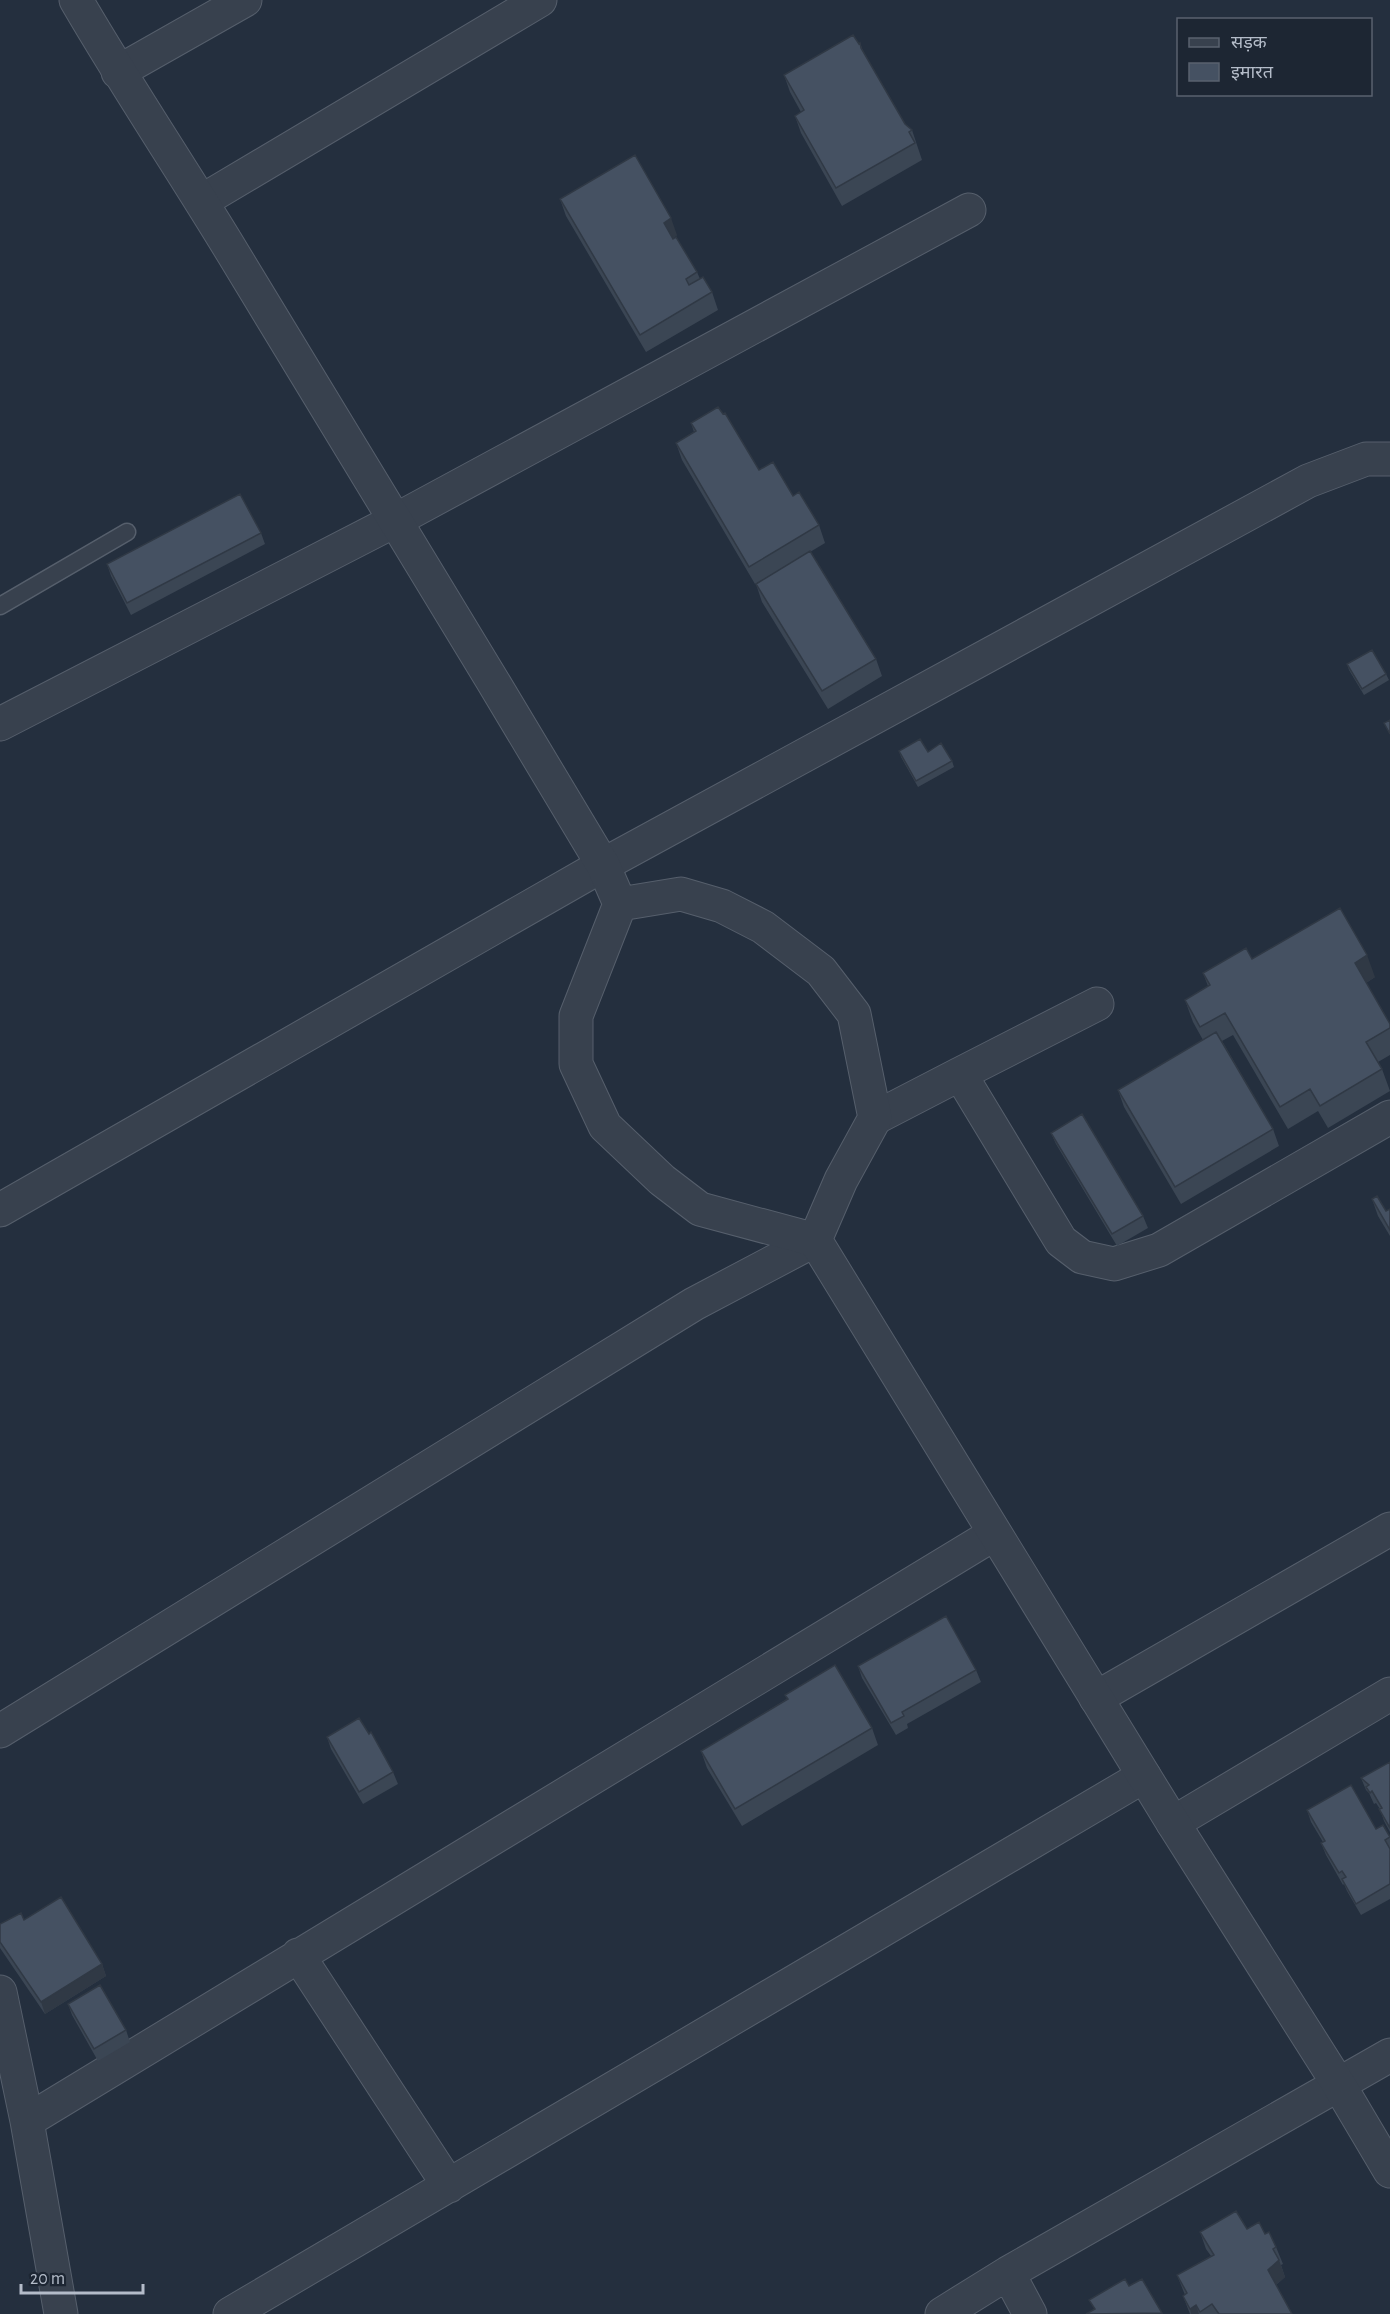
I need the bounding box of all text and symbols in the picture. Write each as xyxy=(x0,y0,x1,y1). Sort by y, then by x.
legend xyxy=(1177,18,1372,96)
text: सड़क xyxy=(1231,34,1268,52)
text: इमारत xyxy=(1231,64,1274,82)
scale bar xyxy=(21,2257,142,2295)
text: 20 m xyxy=(30,2270,65,2288)

